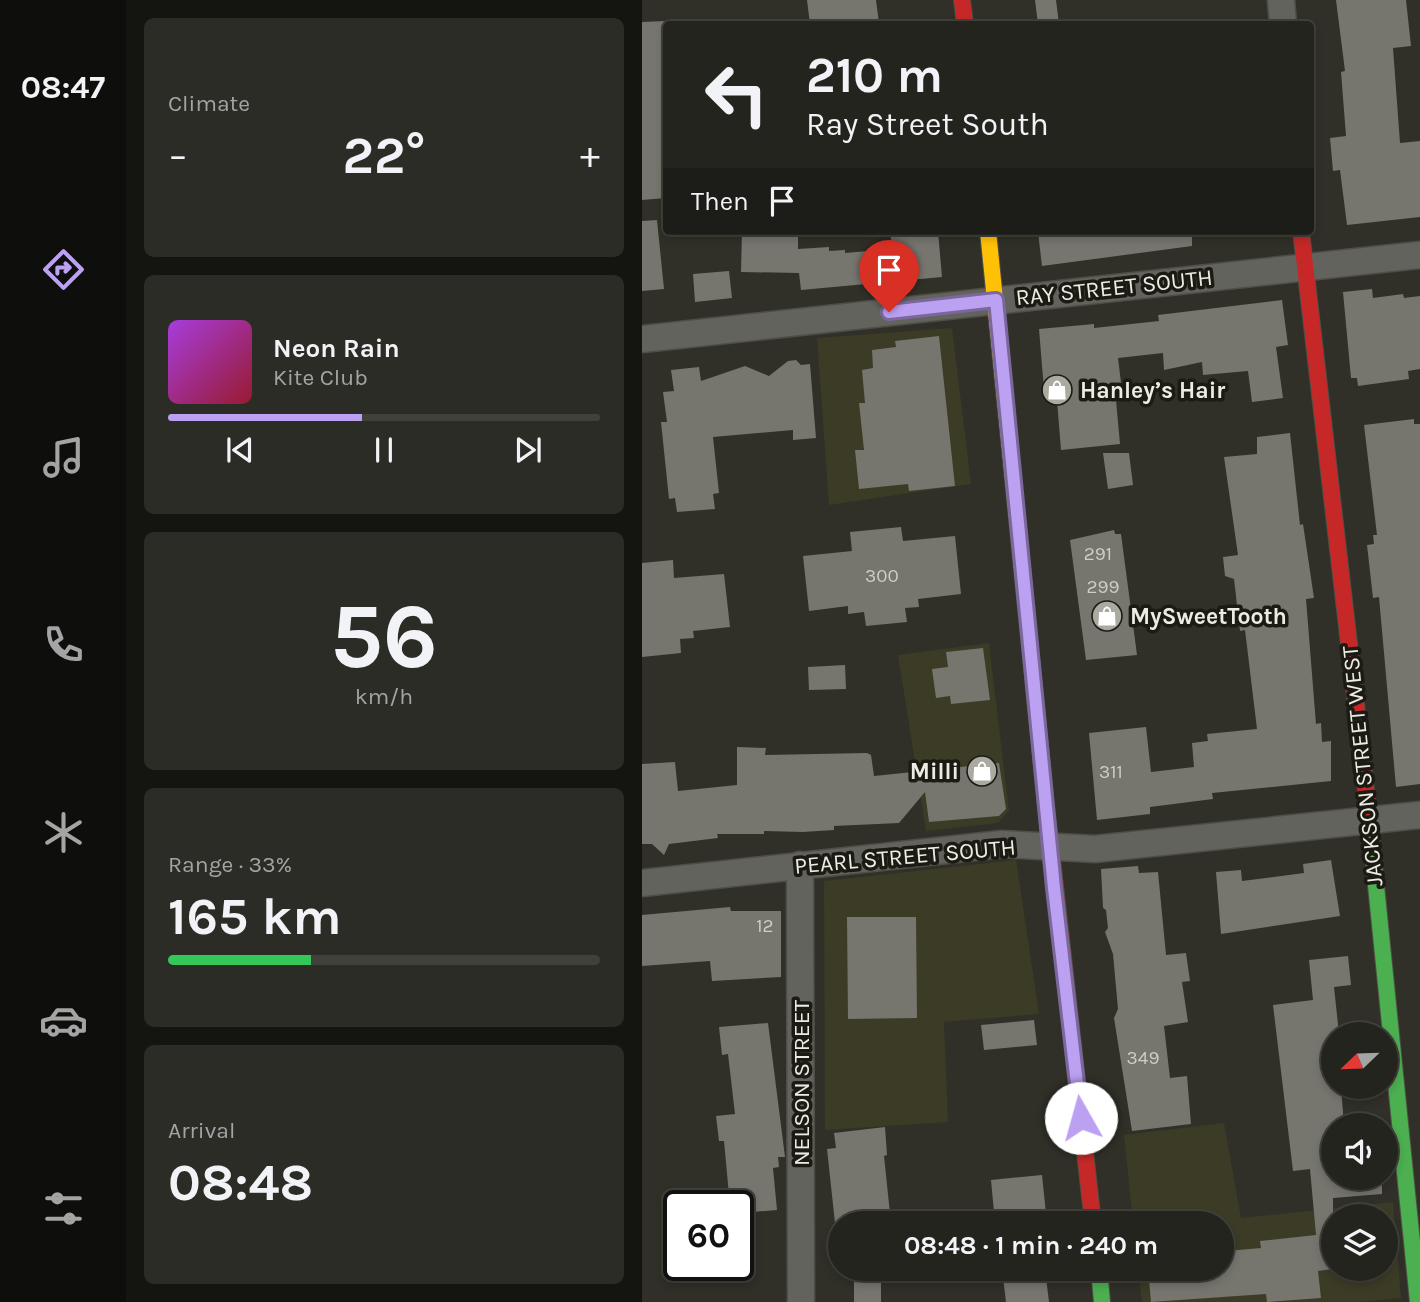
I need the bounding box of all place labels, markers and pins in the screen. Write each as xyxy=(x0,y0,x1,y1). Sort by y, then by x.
pin xyxy=(859,240,919,312)
shop icon: Hanley’s Hair xyxy=(1040,373,1074,407)
place label: Hanley’s Hair xyxy=(1080,377,1225,404)
shop icon: MySweetTooth xyxy=(1090,599,1124,633)
place label: MySweetTooth xyxy=(1130,603,1287,630)
shop icon: Milli xyxy=(965,754,999,788)
place label: Milli xyxy=(910,758,959,785)

